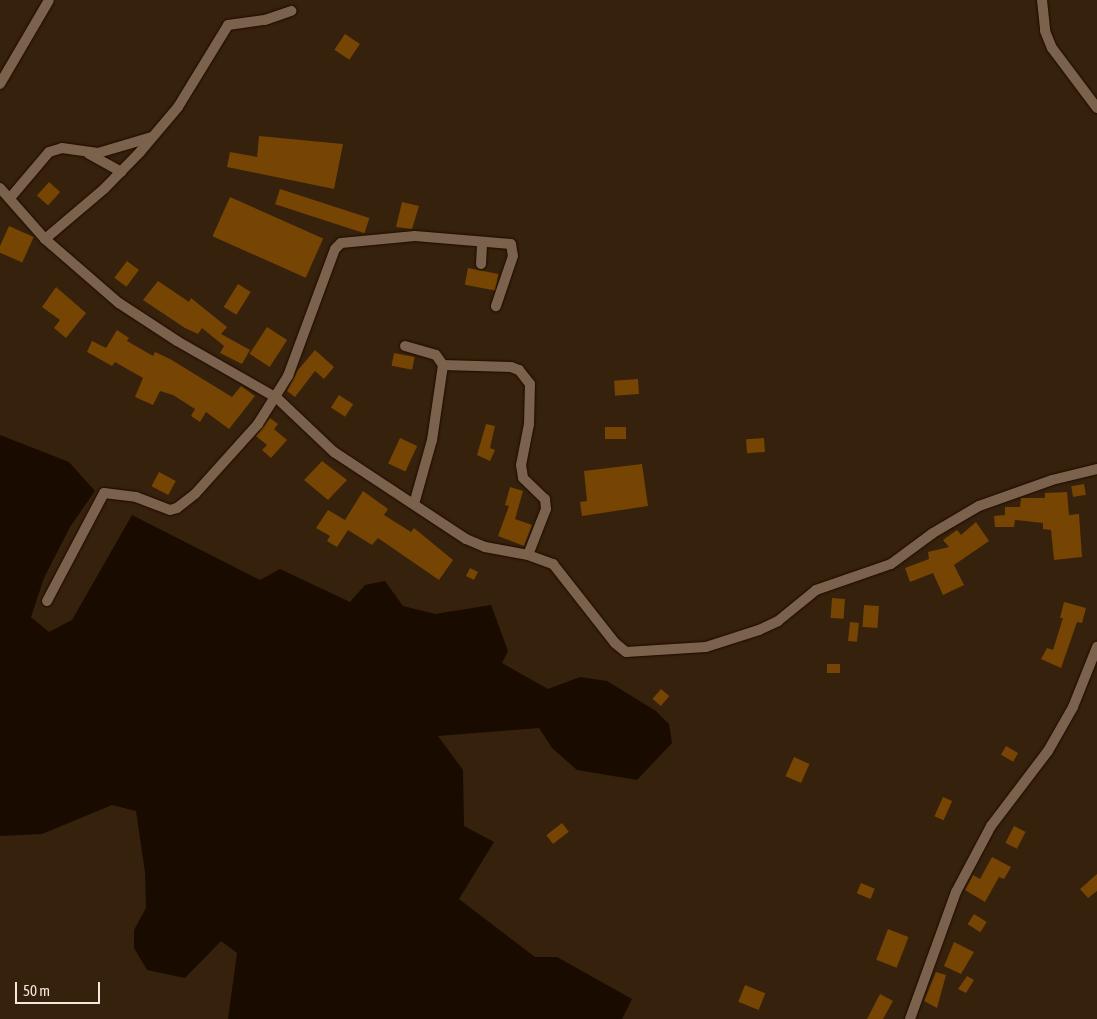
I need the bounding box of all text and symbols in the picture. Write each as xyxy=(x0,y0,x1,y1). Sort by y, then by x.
scale bar xyxy=(18,972,102,1004)
text: 50 m xyxy=(23,982,50,999)

